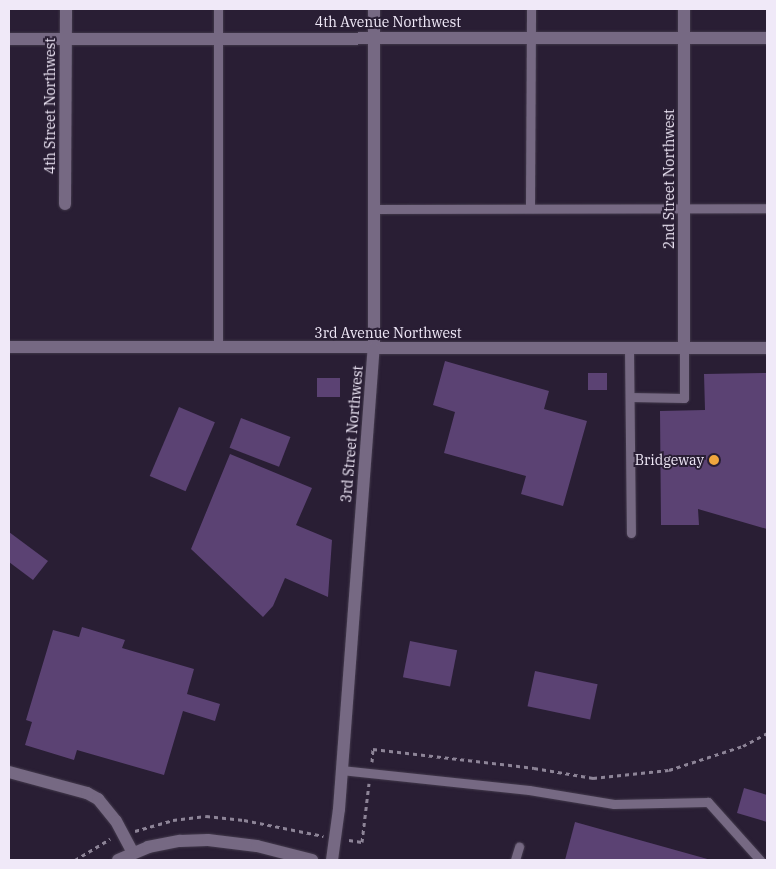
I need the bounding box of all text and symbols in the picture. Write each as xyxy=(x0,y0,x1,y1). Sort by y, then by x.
street label: 4th Avenue Northwest xyxy=(315,14,461,30)
street label: 4th Street Northwest xyxy=(42,38,58,174)
street label: 2nd Street Northwest xyxy=(661,109,677,249)
street label: 3rd Avenue Northwest xyxy=(314,325,462,341)
street label: 3rd Street Northwest xyxy=(338,365,366,503)
place label: Bridgeway xyxy=(635,452,704,468)
marker: Bridgeway xyxy=(708,454,720,466)

